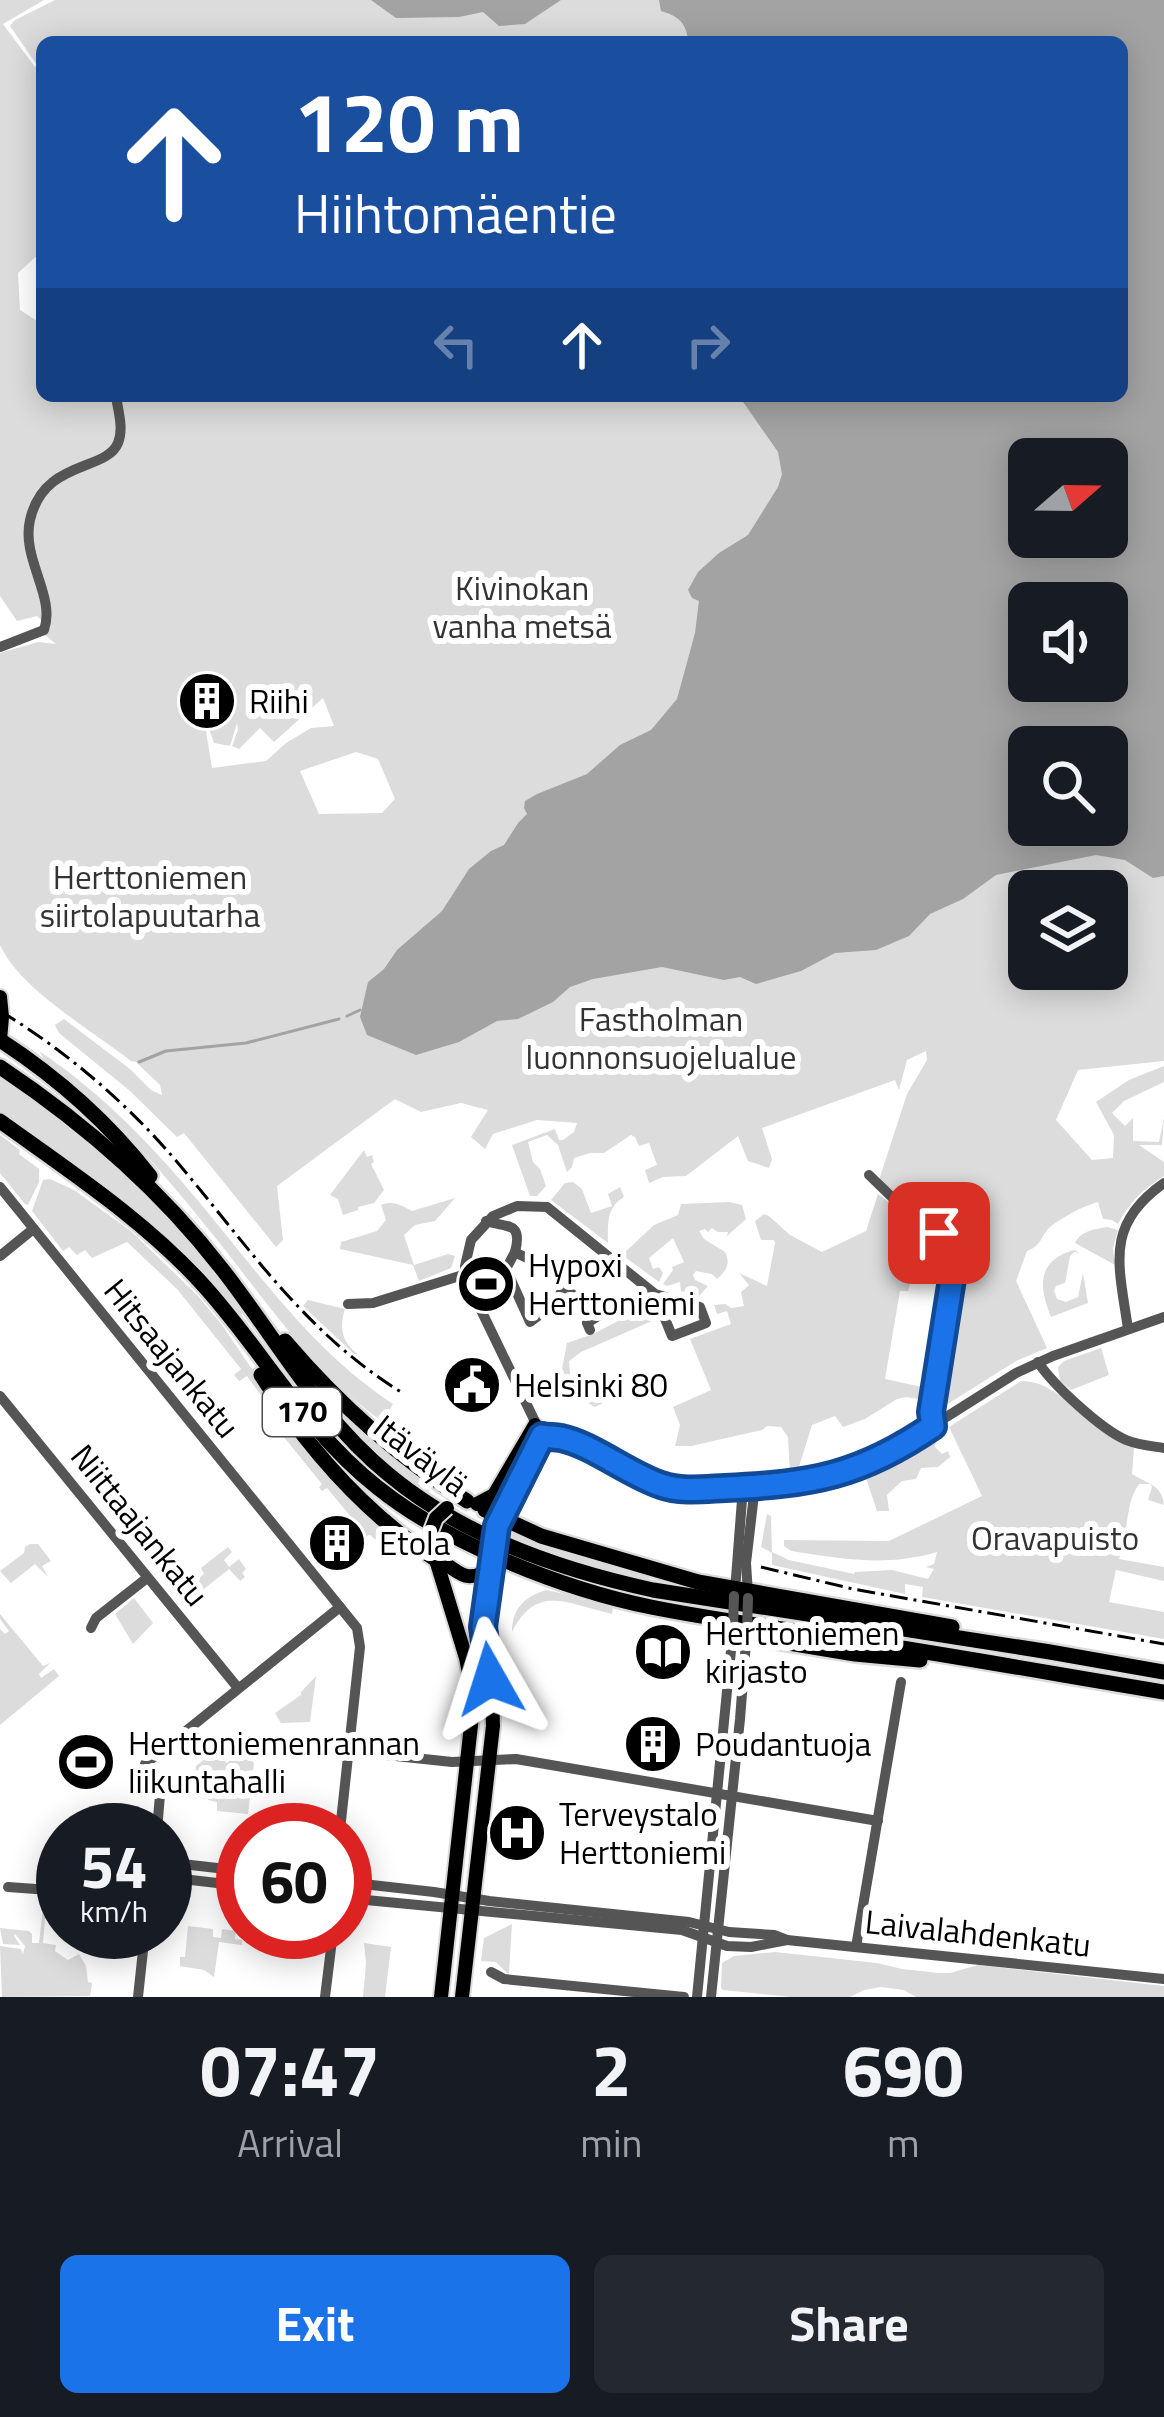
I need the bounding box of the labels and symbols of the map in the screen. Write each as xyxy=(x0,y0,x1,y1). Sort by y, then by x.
north arrow xyxy=(1008,438,1128,558)
park label: Kivinokan vanha metsä xyxy=(433,563,612,651)
building icon: Riihi xyxy=(176,670,238,732)
place label: Riihi xyxy=(249,676,309,726)
park label: Herttoniemen siirtolapuutarha xyxy=(40,852,260,940)
park label: Fastholman luonnonsuojelualue xyxy=(526,994,796,1082)
pin xyxy=(888,1182,990,1284)
place label: Hypoxi Herttoniemi xyxy=(528,1240,695,1328)
sports icon: Hypoxi Herttoniemi xyxy=(455,1253,517,1315)
street label: Hitsaajankatu xyxy=(92,1268,252,1448)
public building icon: Helsinki 80 xyxy=(441,1354,503,1416)
place label: Helsinki 80 xyxy=(514,1360,668,1410)
road number: 170 xyxy=(263,1388,341,1436)
street label: Itäväylä xyxy=(363,1402,479,1508)
street label: Niittaajankatu xyxy=(59,1433,221,1617)
building icon: Etola xyxy=(306,1512,368,1574)
park label: Oravapuisto xyxy=(971,1513,1139,1563)
place label: Etola xyxy=(379,1518,450,1568)
place label: Herttoniemen kirjasto xyxy=(705,1608,899,1696)
position arrow xyxy=(427,1616,553,1742)
library icon: Herttoniemen kirjasto xyxy=(632,1621,694,1683)
building icon: Poudantuoja xyxy=(622,1713,684,1775)
place label: Herttoniemenrannan liikuntahalli xyxy=(128,1718,420,1806)
place label: Poudantuoja xyxy=(695,1719,871,1769)
sports icon: Herttoniemenrannan liikuntahalli xyxy=(55,1731,117,1793)
place label: Terveystalo Herttoniemi xyxy=(559,1789,726,1877)
hospital icon: Terveystalo Herttoniemi xyxy=(486,1802,548,1864)
speed limit sign: 60 xyxy=(216,1803,372,1959)
street label: Laivalahdenkatu xyxy=(863,1896,1093,1970)

